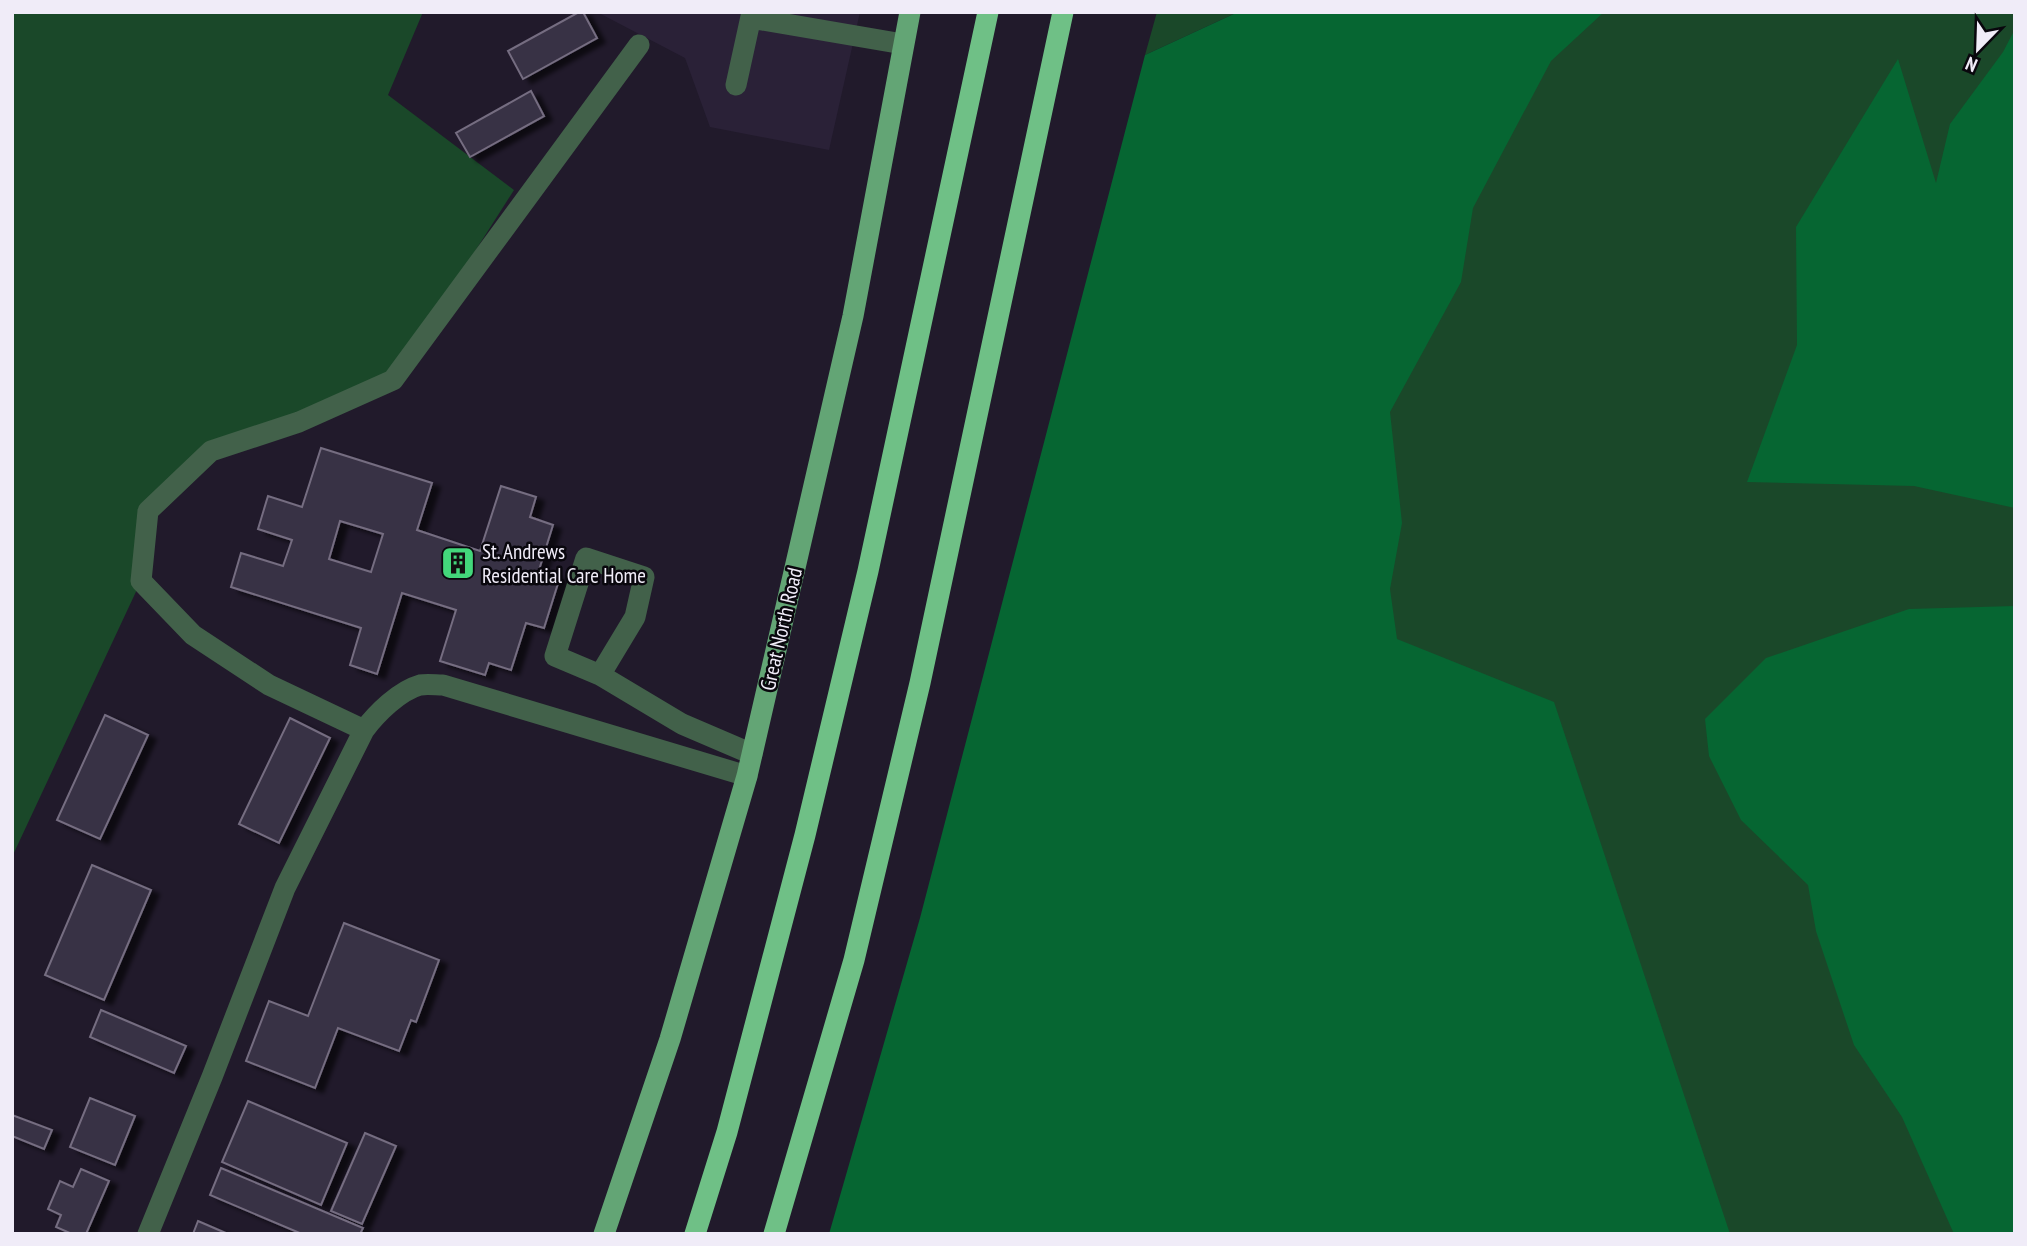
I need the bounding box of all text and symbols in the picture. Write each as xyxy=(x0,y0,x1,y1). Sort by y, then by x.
north arrow xyxy=(1943,14,2013,84)
text: N xyxy=(1962,52,1981,78)
place label: St. Andrews Residential Care Home xyxy=(482,538,646,589)
building icon: St. Andrews Residential Care Home xyxy=(439,544,477,582)
street label: Great North Road xyxy=(754,565,808,693)

